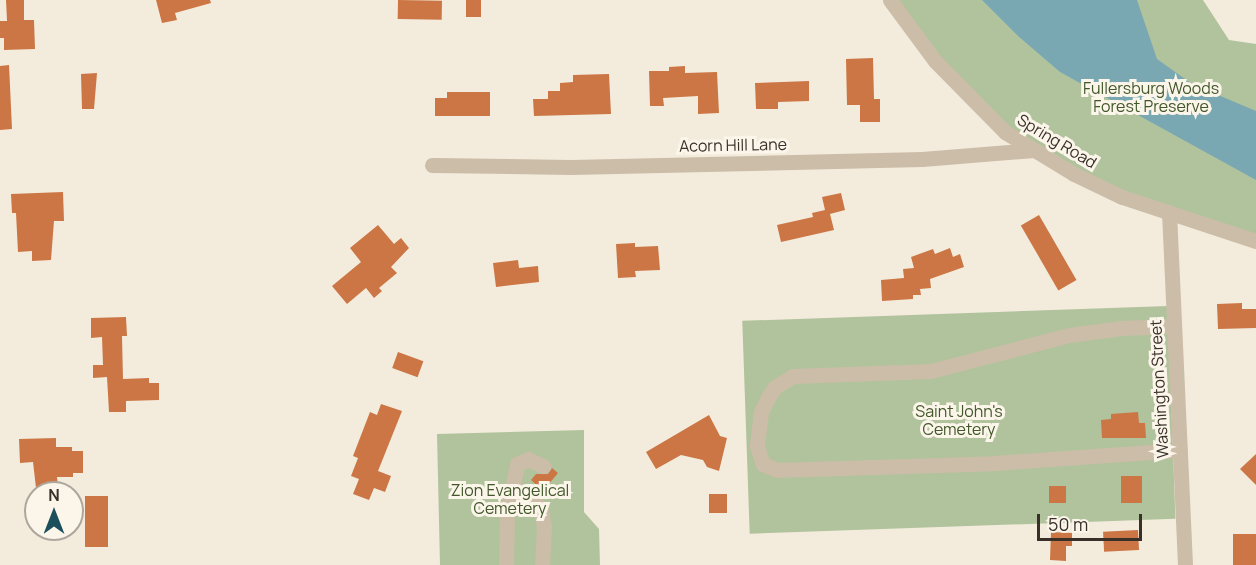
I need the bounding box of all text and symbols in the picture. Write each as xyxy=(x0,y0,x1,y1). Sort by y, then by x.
park label: Fullersburg Woods Forest Preserve xyxy=(1083,78,1219,116)
street label: Spring Road xyxy=(1014,110,1100,172)
street label: Acorn Hill Lane xyxy=(679,134,787,156)
street label: Washington Street xyxy=(1146,319,1172,459)
park label: Saint John's Cemetery xyxy=(915,401,1003,439)
park label: Zion Evangelical Cemetery xyxy=(451,480,569,518)
north arrow xyxy=(24,481,84,541)
text: N xyxy=(48,484,60,506)
scale bar xyxy=(1040,502,1145,540)
text: 50 m xyxy=(1048,512,1088,536)

